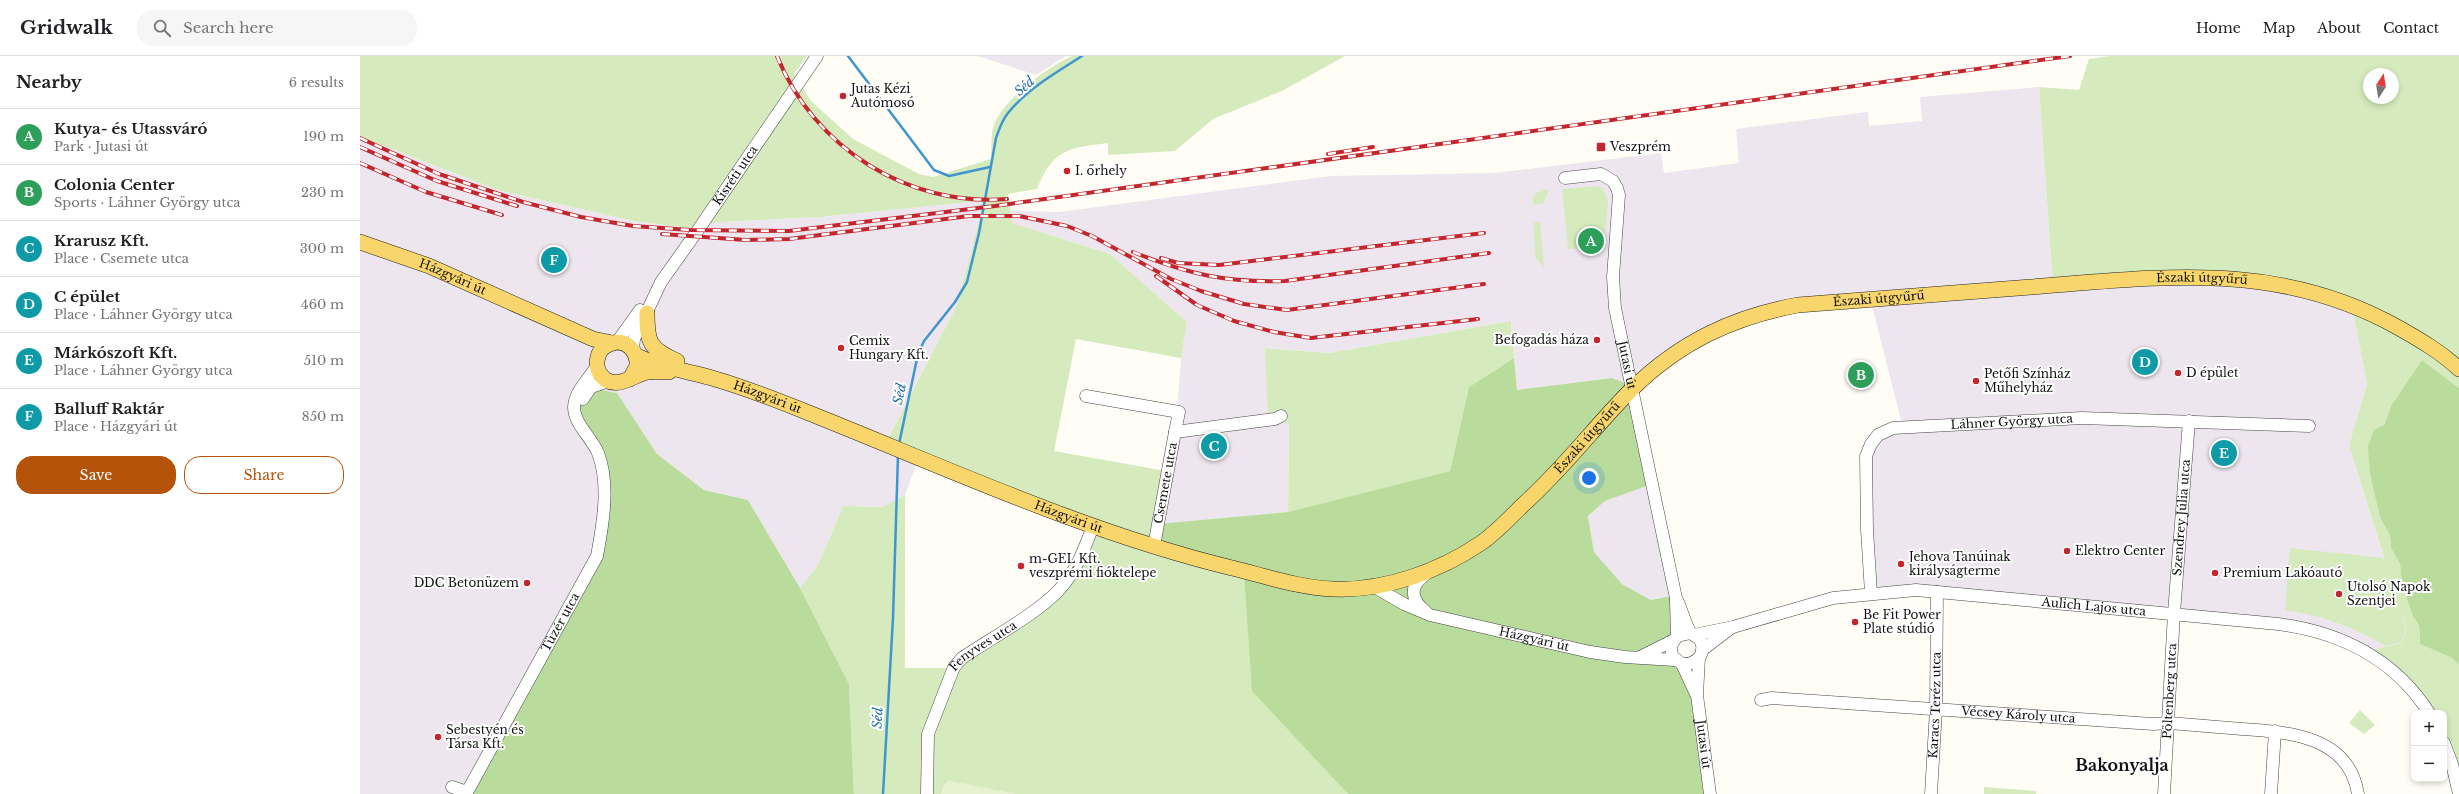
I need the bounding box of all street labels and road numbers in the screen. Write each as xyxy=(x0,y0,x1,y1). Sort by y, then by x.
street label: Kisréti utca xyxy=(709,142,761,208)
street label: Házgyári út xyxy=(417,255,489,298)
street label: Északi útgyűrű xyxy=(2156,269,2248,287)
street label: Északi útgyűrű xyxy=(1832,287,1925,309)
street label: Jutasi út xyxy=(1615,337,1640,391)
street label: Házgyári út xyxy=(732,377,804,417)
street label: Északi útgyűrű xyxy=(1550,398,1623,477)
street label: Láhner György utca xyxy=(1950,410,2074,432)
street label: Csemete utca xyxy=(1150,441,1180,525)
street label: Szendrey Júlia utca xyxy=(2169,458,2193,576)
street label: Házgyári út xyxy=(1032,497,1105,536)
street label: Tüzér utca xyxy=(538,590,583,654)
street label: Aulich Lajos utca xyxy=(2040,594,2147,619)
street label: Fenyves utca xyxy=(946,617,1020,674)
street label: Házgyári út xyxy=(1498,623,1571,654)
street label: Pöltenberg utca xyxy=(2159,642,2179,740)
street label: Karacs Teréz utca xyxy=(1925,651,1943,759)
street label: Vécsey Károly utca xyxy=(1960,703,2076,726)
street label: Jutasi út xyxy=(1693,717,1715,770)

